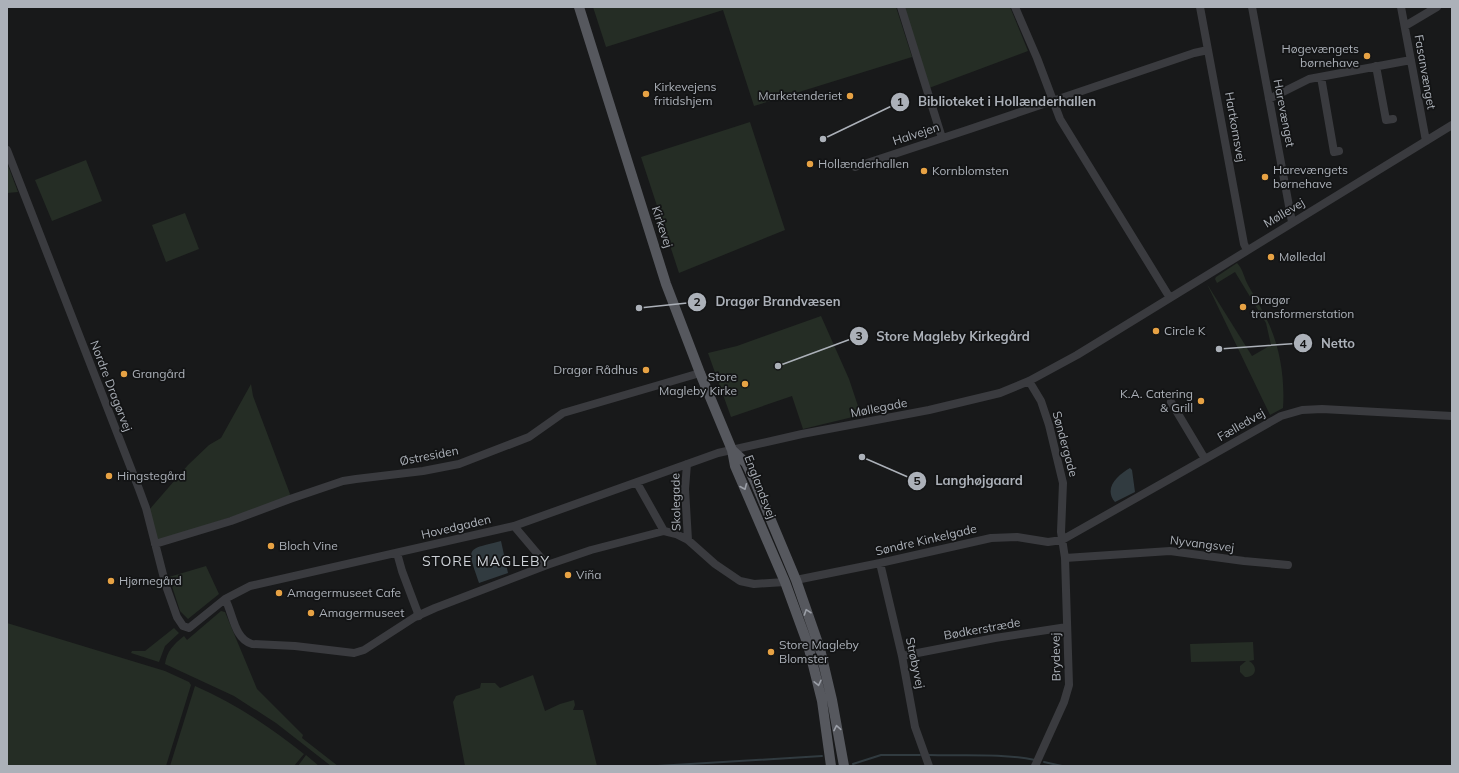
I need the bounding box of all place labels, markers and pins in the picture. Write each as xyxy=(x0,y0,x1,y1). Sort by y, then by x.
place label: Høgevængets børnehave xyxy=(1281,41,1359,70)
marker: Høgevængets børnehave xyxy=(1362,51,1372,61)
place label: Kirkevejens fritidshjem xyxy=(654,79,717,108)
place label: Marketenderiet xyxy=(758,88,842,103)
marker: Kirkevejens fritidshjem xyxy=(641,89,651,99)
callout: Biblioteket i Hollænderhallen xyxy=(890,89,1104,114)
marker: Marketenderiet xyxy=(845,91,855,101)
place label: Hollænderhallen xyxy=(818,156,909,171)
marker: Hollænderhallen xyxy=(805,159,815,169)
place label: Harevængets børnehave xyxy=(1273,162,1348,191)
place label: Kornblomsten xyxy=(932,163,1009,178)
marker: Kornblomsten xyxy=(919,166,929,176)
marker: Harevængets børnehave xyxy=(1260,172,1270,182)
place label: Mølledal xyxy=(1279,249,1326,264)
marker: Mølledal xyxy=(1266,252,1276,262)
callout: Dragør Brandvæsen xyxy=(687,289,848,314)
place label: Dragør transformerstation xyxy=(1251,292,1354,321)
marker: Dragør transformerstation xyxy=(1238,302,1248,312)
place label: Circle K xyxy=(1164,323,1206,338)
callout: Store Magleby Kirkegård xyxy=(849,324,1038,349)
marker: Circle K xyxy=(1151,326,1161,336)
callout: Netto xyxy=(1293,331,1363,356)
place label: Dragør Rådhus xyxy=(553,362,638,377)
marker: Dragør Rådhus xyxy=(641,365,651,375)
place label: Grangård xyxy=(132,366,185,381)
marker: Grangård xyxy=(119,369,129,379)
place label: Store Magleby Kirke xyxy=(659,369,737,398)
marker: Store Magleby Kirke xyxy=(740,379,750,389)
place label: K.A. Catering & Grill xyxy=(1120,386,1193,415)
marker: K.A. Catering & Grill xyxy=(1196,396,1206,406)
place label: Hingstegård xyxy=(117,468,186,483)
callout: Langhøjgaard xyxy=(907,468,1030,493)
marker: Hingstegård xyxy=(104,471,114,481)
place label: Bloch Vine xyxy=(279,538,338,553)
marker: Bloch Vine xyxy=(266,541,276,551)
place label: Viña xyxy=(576,567,601,582)
marker: Viña xyxy=(563,570,573,580)
place label: Hjørnegård xyxy=(119,573,182,588)
marker: Hjørnegård xyxy=(106,576,116,586)
place label: Amagermuseet Cafe xyxy=(287,585,401,600)
marker: Amagermuseet Cafe xyxy=(274,588,284,598)
place label: Amagermuseet xyxy=(319,605,404,620)
marker: Amagermuseet xyxy=(306,608,316,618)
place label: Store Magleby Blomster xyxy=(779,637,860,666)
marker: Store Magleby Blomster xyxy=(766,647,776,657)

